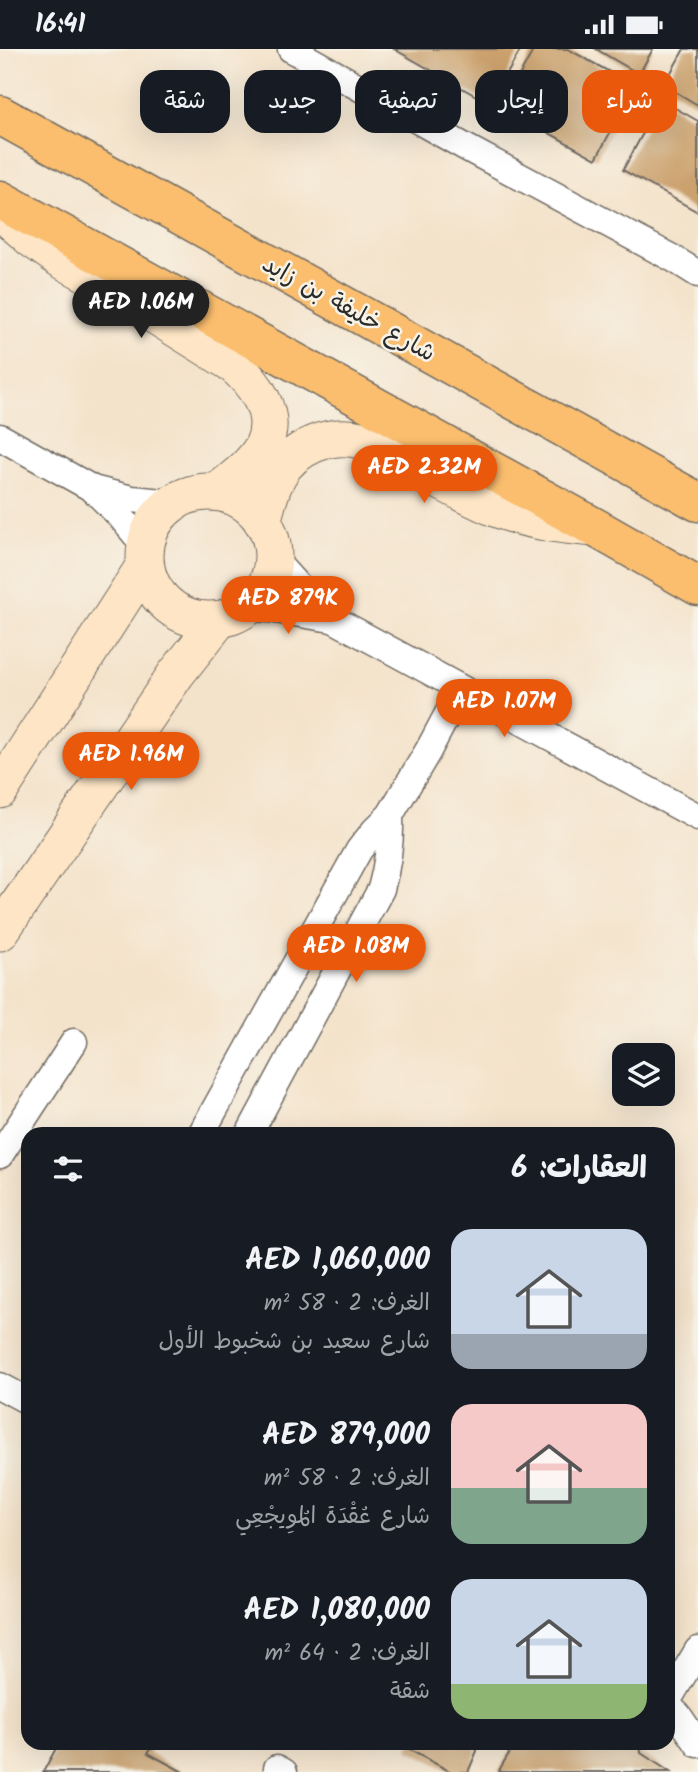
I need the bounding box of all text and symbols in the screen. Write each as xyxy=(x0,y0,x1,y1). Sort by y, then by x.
text: 16:41 xyxy=(35,4,85,46)
chip: شقة xyxy=(140,70,230,133)
chip: جديد xyxy=(244,70,341,133)
chip: تصفية xyxy=(355,70,461,133)
chip: إيجار xyxy=(475,70,568,133)
chip: شراء xyxy=(582,70,677,133)
street label: شارع خليفة بن زايد xyxy=(254,245,442,373)
pin: AED 1.06M xyxy=(61,281,221,340)
text: AED 1.06M xyxy=(88,285,194,321)
pin: AED 2.32M xyxy=(344,445,504,505)
text: AED 2.32M xyxy=(367,450,481,486)
pin: AED 879K xyxy=(216,577,360,636)
text: AED 879K xyxy=(237,581,339,617)
pin: AED 1.07M xyxy=(424,679,584,739)
text: AED 1.07M xyxy=(452,684,556,720)
pin: AED 1.96M xyxy=(51,733,211,792)
text: AED 1.96M xyxy=(78,737,184,773)
pin: AED 1.08M xyxy=(276,925,436,984)
text: AED 1.08M xyxy=(303,929,409,965)
map controls xyxy=(612,1043,675,1106)
button: layers xyxy=(612,1043,675,1106)
text: العقارات: 6 xyxy=(511,1145,647,1193)
icon: filters xyxy=(49,1150,87,1188)
text: AED 1,060,000 xyxy=(245,1237,430,1285)
icon: home xyxy=(507,1257,591,1341)
text: الغرف: 2 · 58 m² xyxy=(264,1286,430,1322)
text: شارع سعيد بن شخبوط الأول xyxy=(158,1324,430,1360)
text: AED 879,000 xyxy=(262,1412,430,1460)
icon: home xyxy=(507,1432,591,1516)
text: الغرف: 2 · 58 m² xyxy=(264,1461,430,1497)
text: شارع عُقْدَة المُوِيجْعِي xyxy=(235,1499,430,1535)
text: AED 1,080,000 xyxy=(244,1587,430,1635)
icon: home xyxy=(507,1607,591,1691)
text: الغرف: 2 · 64 m² xyxy=(265,1636,430,1672)
text: شقة xyxy=(390,1674,430,1710)

